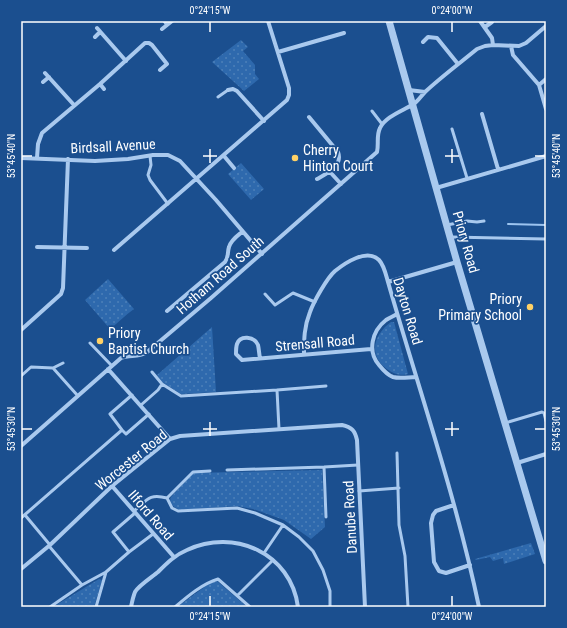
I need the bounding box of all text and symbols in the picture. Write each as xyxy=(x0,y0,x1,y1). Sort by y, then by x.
text: 0°24'15"W xyxy=(190,5,231,16)
text: 0°24'00"W xyxy=(432,5,473,16)
text: 53°45'40"N xyxy=(6,134,17,178)
text: 53°45'40"N xyxy=(551,134,562,178)
street label: Birdsall Avenue xyxy=(70,136,156,156)
place label: Cherry Hinton Court xyxy=(303,142,373,174)
marker: Cherry Hinton Court xyxy=(290,153,300,163)
street label: Priory Road xyxy=(450,209,482,275)
street label: Hotham Road South xyxy=(173,233,267,317)
street label: Dayton Road xyxy=(390,275,426,347)
place label: Priory Primary School xyxy=(438,291,522,323)
marker: Priory Primary School xyxy=(525,302,535,312)
place label: Priory Baptist Church xyxy=(108,325,189,357)
street label: Strensall Road xyxy=(275,332,355,354)
marker: Priory Baptist Church xyxy=(95,336,105,346)
text: 53°45'30"N xyxy=(6,407,17,451)
text: 53°45'30"N xyxy=(551,407,562,451)
street label: Worcester Road xyxy=(92,426,170,494)
street label: Danube Road xyxy=(340,480,360,554)
street label: Ilford Road xyxy=(125,487,177,543)
text: 0°24'15"W xyxy=(190,611,231,622)
text: 0°24'00"W xyxy=(432,611,473,622)

